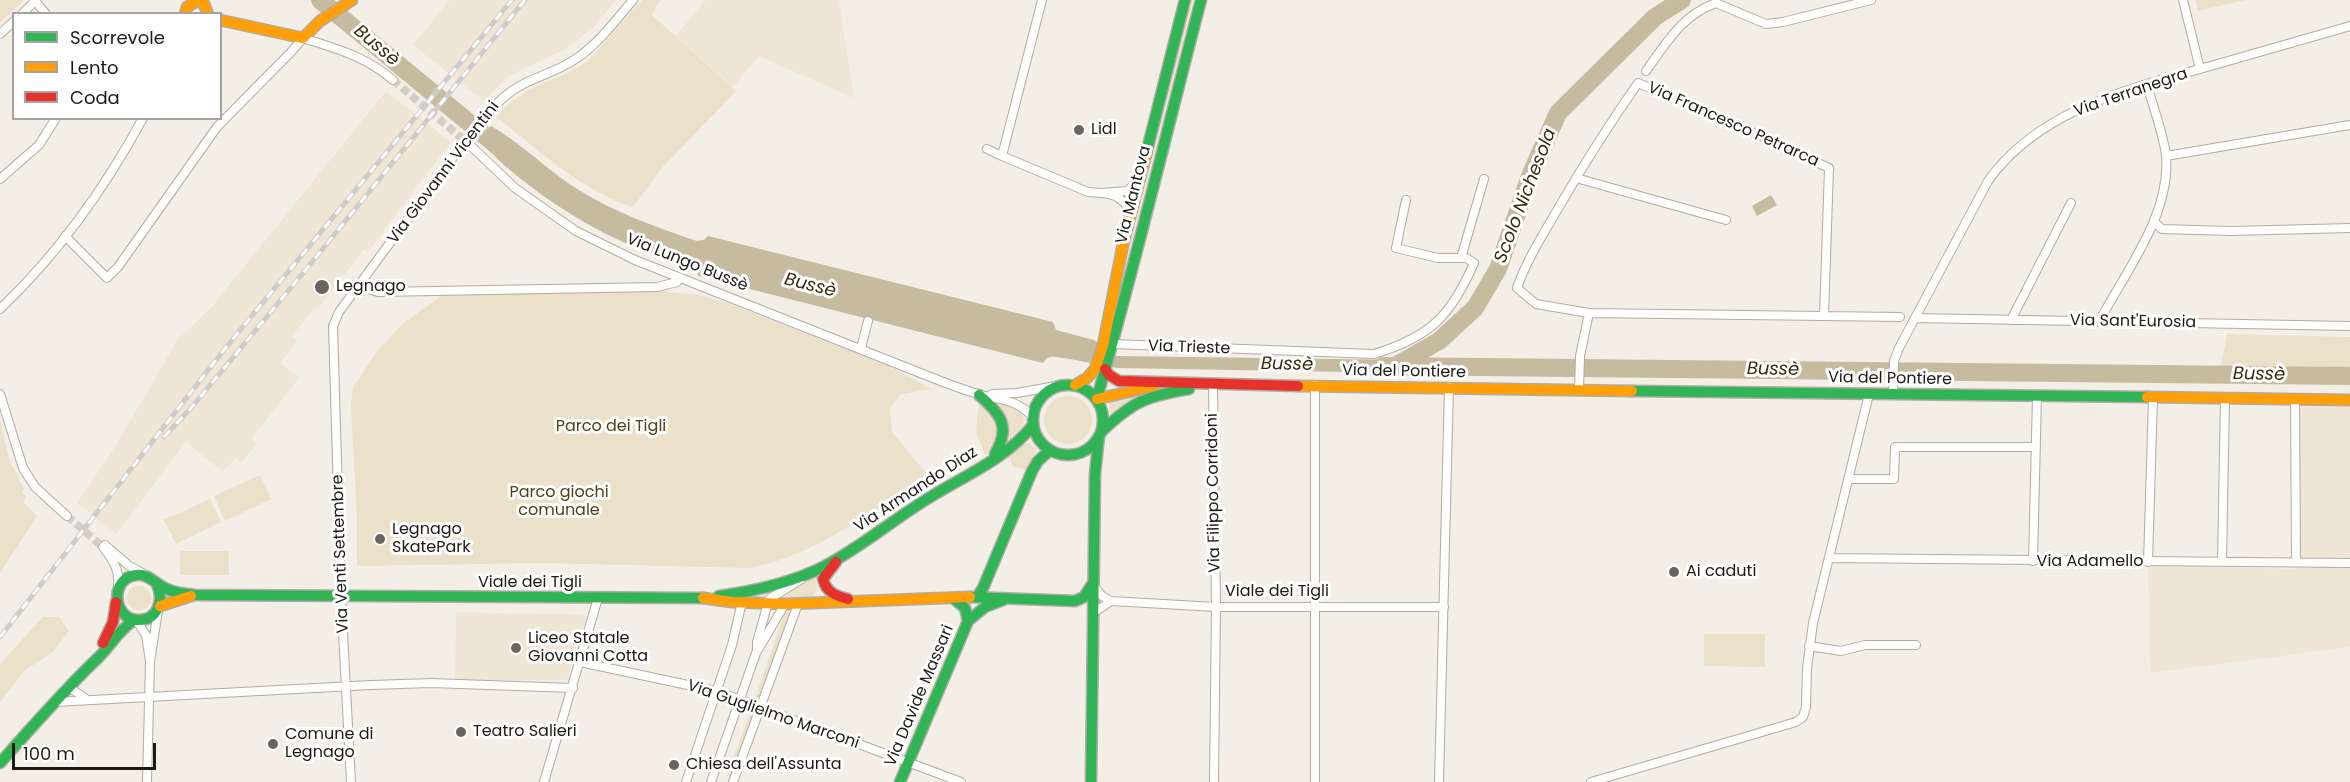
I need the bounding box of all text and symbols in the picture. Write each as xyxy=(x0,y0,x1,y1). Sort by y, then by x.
legend xyxy=(12,12,222,120)
water label: Bussè xyxy=(349,21,403,71)
text: Scorrevole xyxy=(70,25,165,50)
text: Lento xyxy=(70,55,119,80)
street label: Via Terranegra xyxy=(2072,65,2190,121)
street label: Via Francesco Petrarca xyxy=(1644,79,1822,171)
text: Coda xyxy=(70,85,120,110)
street label: Via Giovanni Vicentini xyxy=(384,98,504,248)
place label: Lidl xyxy=(1091,120,1117,140)
marker: Lidl xyxy=(1072,123,1086,137)
water label: Scolo Nichesola xyxy=(1490,126,1562,266)
street label: Via Mantova xyxy=(1113,144,1155,246)
street label: Via Lungo Bussè xyxy=(623,230,751,296)
water label: Bussè xyxy=(782,269,838,303)
place label: Legnago xyxy=(336,277,406,297)
marker: Legnago xyxy=(313,278,331,296)
street label: Via Sant'Eurosia xyxy=(2070,311,2196,333)
street label: Via Trieste xyxy=(1147,337,1231,359)
water label: Bussè xyxy=(1261,354,1313,376)
water label: Bussè xyxy=(1747,359,1799,381)
street label: Via del Pontiere xyxy=(1342,361,1466,383)
water label: Bussè xyxy=(2233,364,2285,386)
street label: Via del Pontiere xyxy=(1828,368,1952,390)
street label: Via Filippo Corridoni xyxy=(1203,413,1225,573)
park label: Parco dei Tigli xyxy=(556,417,666,437)
street label: Via Armando Diaz xyxy=(851,443,981,537)
street label: Via Venti Settembre xyxy=(329,474,353,634)
park label: Parco giochi comunale xyxy=(509,483,609,521)
place label: Legnago SkatePark xyxy=(392,520,470,558)
marker: Legnago SkatePark xyxy=(373,532,387,546)
street label: Via Adamello xyxy=(2037,552,2143,572)
place label: Ai caduti xyxy=(1686,562,1756,582)
marker: Ai caduti xyxy=(1667,565,1681,579)
street label: Viale dei Tigli xyxy=(478,573,582,593)
street label: Viale dei Tigli xyxy=(1225,582,1329,602)
street label: Via Davide Massari xyxy=(881,622,959,770)
place label: Liceo Statale Giovanni Cotta xyxy=(528,629,648,667)
marker: Liceo Statale Giovanni Cotta xyxy=(509,641,523,655)
street label: Via Guglielmo Marconi xyxy=(684,676,862,754)
place label: Teatro Salieri xyxy=(473,722,577,742)
place label: Comune di Legnago xyxy=(285,725,373,763)
marker: Teatro Salieri xyxy=(454,725,468,739)
scale bar xyxy=(15,731,159,769)
marker: Comune di Legnago xyxy=(266,737,280,751)
text: 100 m xyxy=(23,741,75,766)
place label: Chiesa dell'Assunta xyxy=(686,755,842,775)
marker: Chiesa dell'Assunta xyxy=(667,758,681,772)

